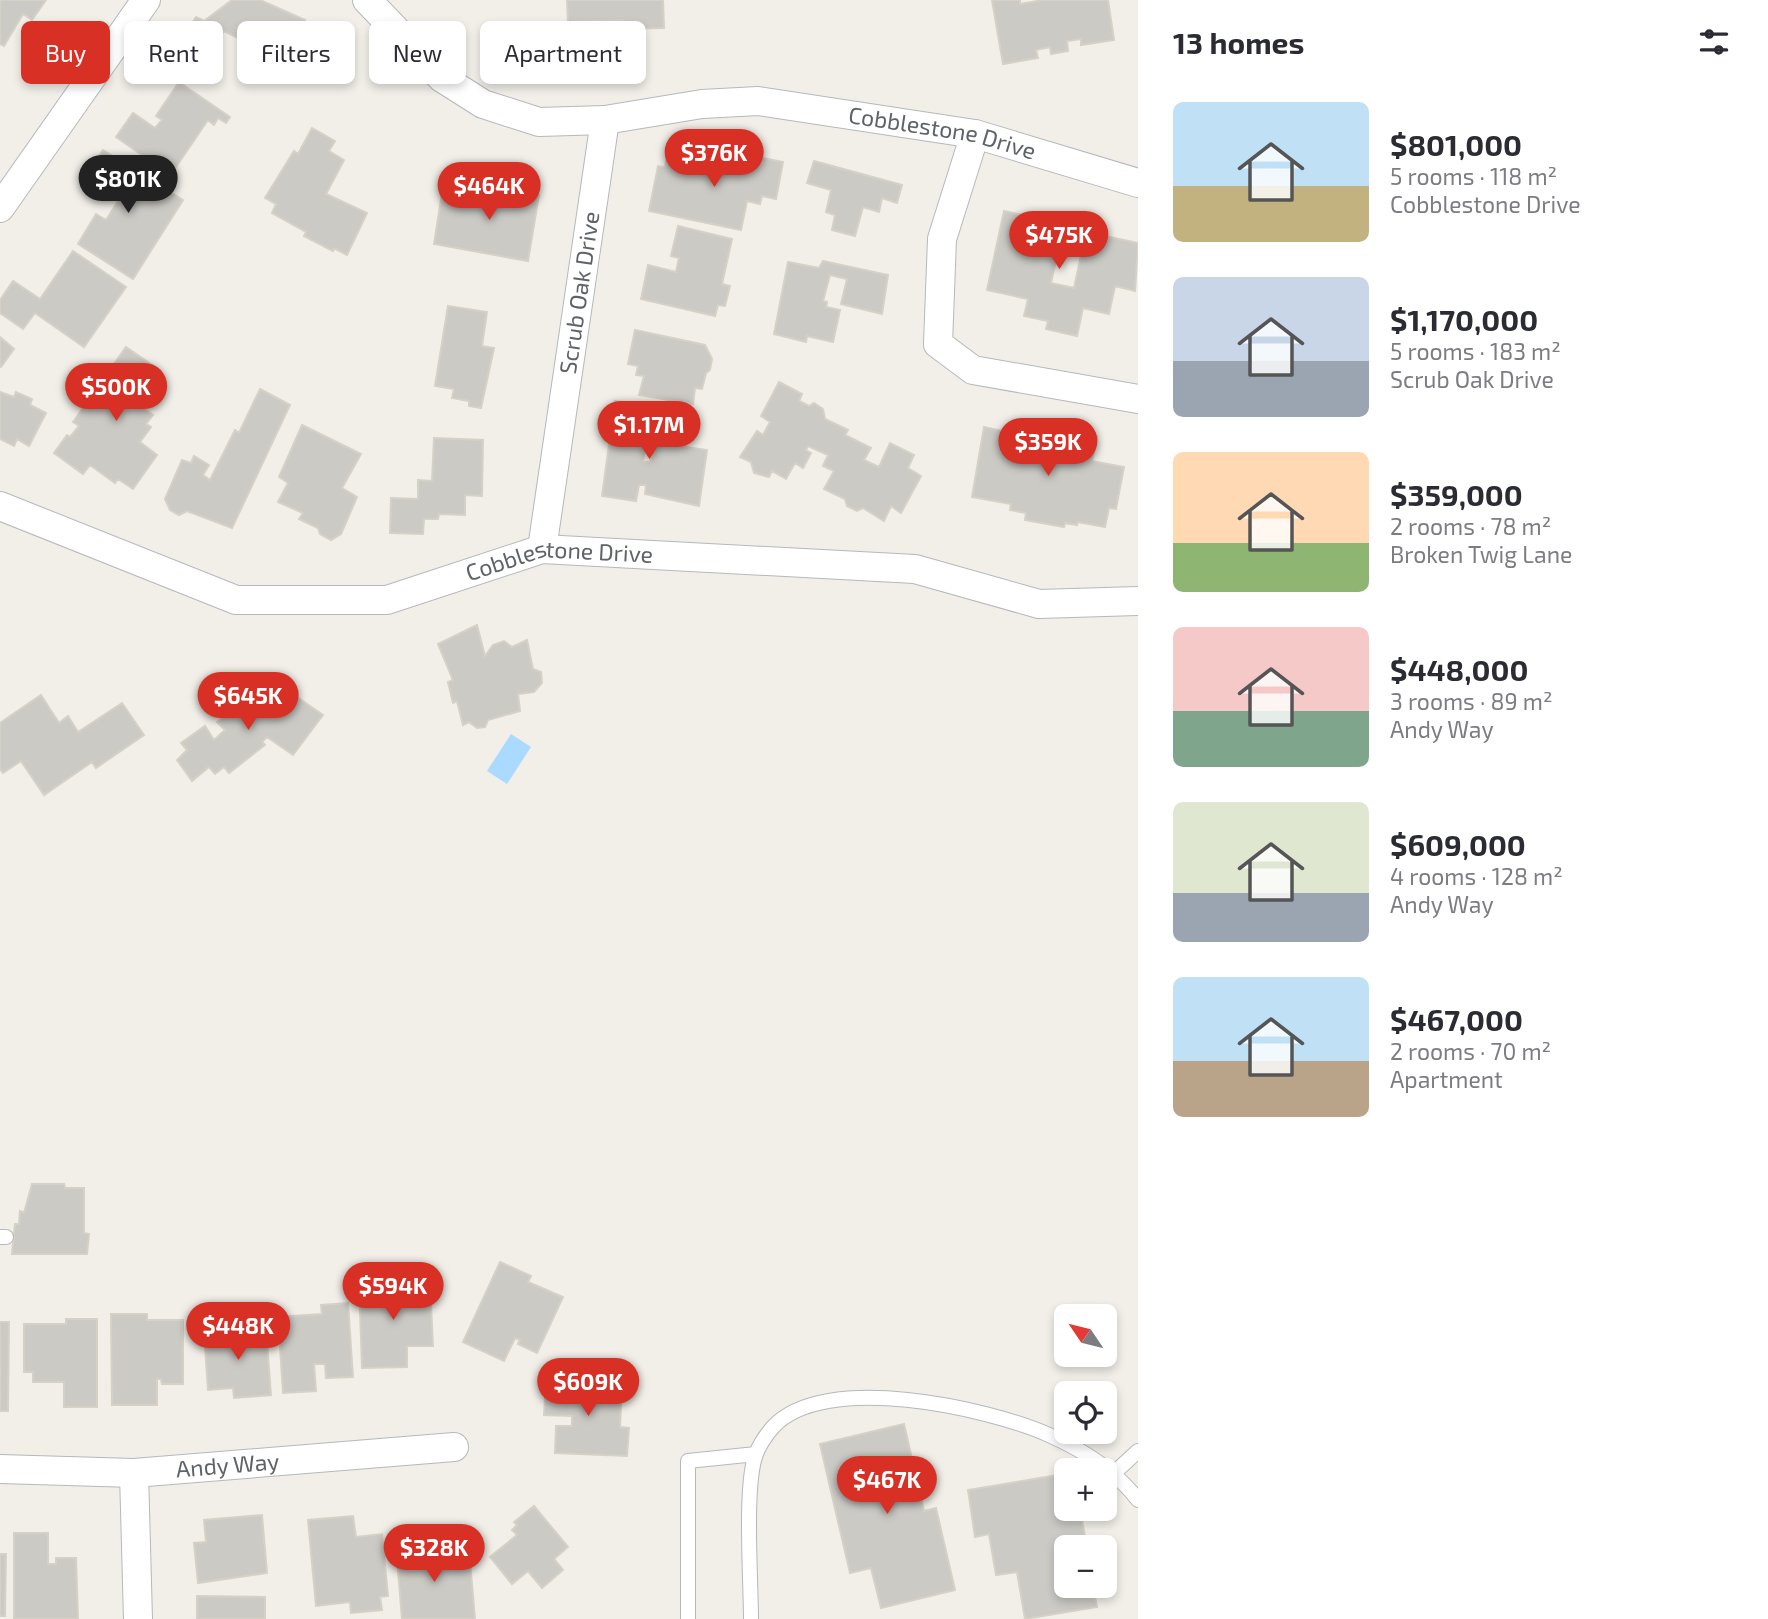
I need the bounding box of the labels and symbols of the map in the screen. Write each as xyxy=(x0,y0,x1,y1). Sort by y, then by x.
street label: Cobblestone Drive xyxy=(847,100,1040,165)
pin: $376K xyxy=(665,130,763,189)
pin: $801K xyxy=(79,156,177,215)
pin: $464K xyxy=(440,162,538,222)
street label: Scrub Oak Drive xyxy=(553,209,604,376)
pin: $475K xyxy=(1010,212,1108,271)
pin: $500K xyxy=(67,364,165,423)
pin: $1.17M xyxy=(592,402,706,461)
pin: $359K xyxy=(999,419,1097,478)
street label: Cobblestone Drive xyxy=(462,534,654,586)
pin: $645K xyxy=(199,672,297,732)
pin: $594K xyxy=(344,1262,442,1322)
pin: $448K xyxy=(189,1302,287,1362)
north arrow xyxy=(1054,1304,1116,1367)
pin: $609K xyxy=(539,1358,637,1418)
street label: Andy Way xyxy=(175,1446,280,1483)
pin: $467K xyxy=(838,1456,936,1516)
pin: $328K xyxy=(385,1524,483,1584)

